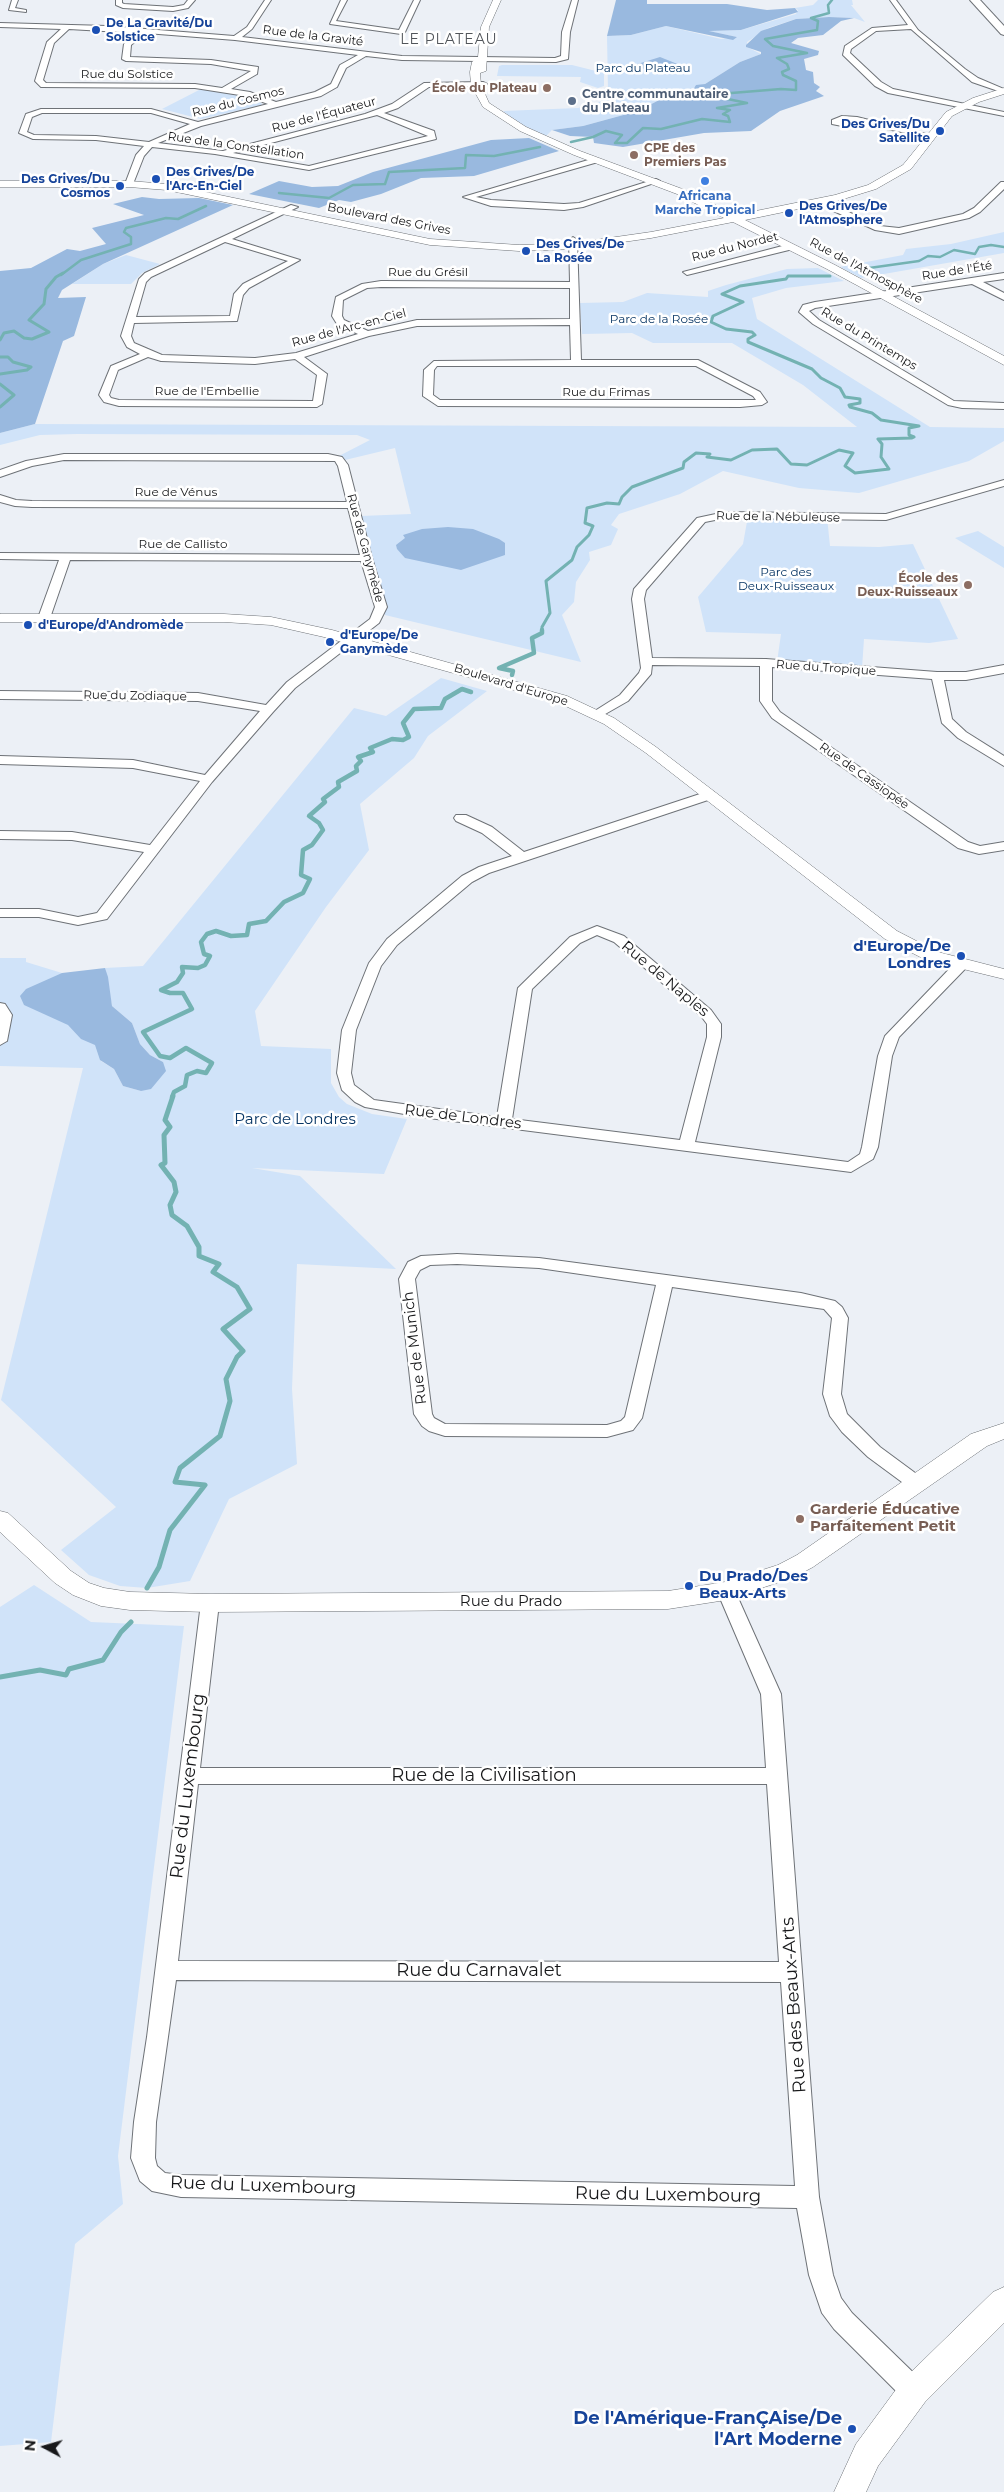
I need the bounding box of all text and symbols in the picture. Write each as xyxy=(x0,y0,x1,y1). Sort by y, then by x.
place label: De La Gravité/Du Solstice xyxy=(106,16,212,44)
street label: Rue de la Gravité xyxy=(262,23,364,49)
marker: De La Gravité/Du Solstice xyxy=(90,24,102,36)
district label: LE PLATEAU xyxy=(399,32,499,48)
park label: Parc du Plateau xyxy=(595,61,691,75)
street label: Rue du Solstice xyxy=(81,67,173,81)
place label: École du Plateau xyxy=(432,81,537,95)
marker: École du Plateau xyxy=(541,82,553,94)
street label: Rue du Cosmos xyxy=(191,84,285,120)
place label: Centre communautaire du Plateau xyxy=(582,87,728,115)
street label: Rue de l'Équateur xyxy=(270,94,378,136)
marker: Centre communautaire du Plateau xyxy=(566,95,578,107)
place label: Des Grives/Du Satellite xyxy=(841,117,930,145)
marker: Des Grives/Du Satellite xyxy=(934,125,946,137)
street label: Rue de la Constellation xyxy=(167,129,305,163)
place label: CPE des Premiers Pas xyxy=(644,141,726,169)
marker: CPE des Premiers Pas xyxy=(628,149,640,161)
place label: Des Grives/De l'Arc-En-Ciel xyxy=(166,165,254,193)
place label: Des Grives/Du Cosmos xyxy=(21,172,110,200)
marker: Des Grives/De l'Arc-En-Ciel xyxy=(150,173,162,185)
marker: Africana Marche Tropical xyxy=(699,175,711,187)
marker: Des Grives/Du Cosmos xyxy=(114,180,126,192)
place label: Africana Marche Tropical xyxy=(655,189,755,217)
place label: Des Grives/De l'Atmosphere xyxy=(799,199,887,227)
street label: Boulevard des Grives xyxy=(326,200,452,238)
marker: Des Grives/De l'Atmosphere xyxy=(783,207,795,219)
street label: Rue du Nordet xyxy=(690,229,780,265)
street label: Rue de l'Atmosphère xyxy=(807,235,925,307)
place label: Des Grives/De La Rosée xyxy=(536,237,624,265)
marker: Des Grives/De La Rosée xyxy=(520,245,532,257)
street label: Rue de l'Été xyxy=(921,258,993,284)
street label: Rue du Grésil xyxy=(388,265,468,279)
street label: Rue du Printemps xyxy=(818,305,920,373)
street label: Rue de l'Arc-en-Ciel xyxy=(290,306,408,350)
park label: Parc de la Rosée xyxy=(610,312,708,326)
street label: Rue de l'Embellie xyxy=(155,384,259,398)
street label: Rue du Frimas xyxy=(562,385,650,399)
street label: Rue de Vénus xyxy=(135,485,217,499)
street label: Rue de Ganymède xyxy=(344,492,386,604)
street label: Rue de la Nébuleuse xyxy=(716,509,840,525)
street label: Rue de Callisto xyxy=(139,537,227,551)
park label: Parc des Deux-Ruisseaux xyxy=(738,565,834,593)
place label: École des Deux-Ruisseaux xyxy=(857,571,958,599)
marker: École des Deux-Ruisseaux xyxy=(962,579,974,591)
place label: d'Europe/d'Andromède xyxy=(38,618,183,632)
marker: d'Europe/d'Andromède xyxy=(22,619,34,631)
place label: d'Europe/De Ganymède xyxy=(340,628,418,656)
marker: d'Europe/De Ganymède xyxy=(324,636,336,648)
street label: Rue du Tropique xyxy=(776,657,876,679)
street label: Boulevard d'Europe xyxy=(452,661,570,709)
street label: Rue du Zodiaque xyxy=(83,688,187,704)
street label: Rue de Cassiopée xyxy=(816,740,912,812)
street label: Rue de Naples xyxy=(618,937,712,1021)
place label: d'Europe/De Londres xyxy=(853,938,951,973)
marker: d'Europe/De Londres xyxy=(955,950,967,962)
street label: Rue de Londres xyxy=(403,1101,523,1133)
park label: Parc de Londres xyxy=(234,1111,356,1129)
street label: Rue de Munich xyxy=(399,1290,431,1406)
place label: Garderie Éducative Parfaitement Petit xyxy=(810,1501,960,1536)
marker: Garderie Éducative Parfaitement Petit xyxy=(794,1513,806,1525)
place label: Du Prado/Des Beaux-Arts xyxy=(699,1568,808,1603)
marker: Du Prado/Des Beaux-Arts xyxy=(683,1580,695,1592)
street label: Rue du Prado xyxy=(460,1593,562,1611)
street label: Rue du Luxembourg xyxy=(166,1692,210,1880)
street label: Rue de la Civilisation xyxy=(391,1765,577,1787)
street label: Rue des Beaux-Arts xyxy=(777,1916,811,2094)
street label: Rue du Carnavalet xyxy=(396,1960,562,1982)
street label: Rue du Luxembourg xyxy=(169,2172,357,2200)
street label: Rue du Luxembourg xyxy=(575,2183,761,2207)
place label: De l'Amérique-FranÇAise/De l'Art Moderne xyxy=(573,2408,842,2450)
north arrow xyxy=(20,2422,70,2472)
marker: De l'Amérique-FranÇAise/De l'Art Moderne xyxy=(846,2423,858,2435)
text: N xyxy=(21,2439,40,2452)

